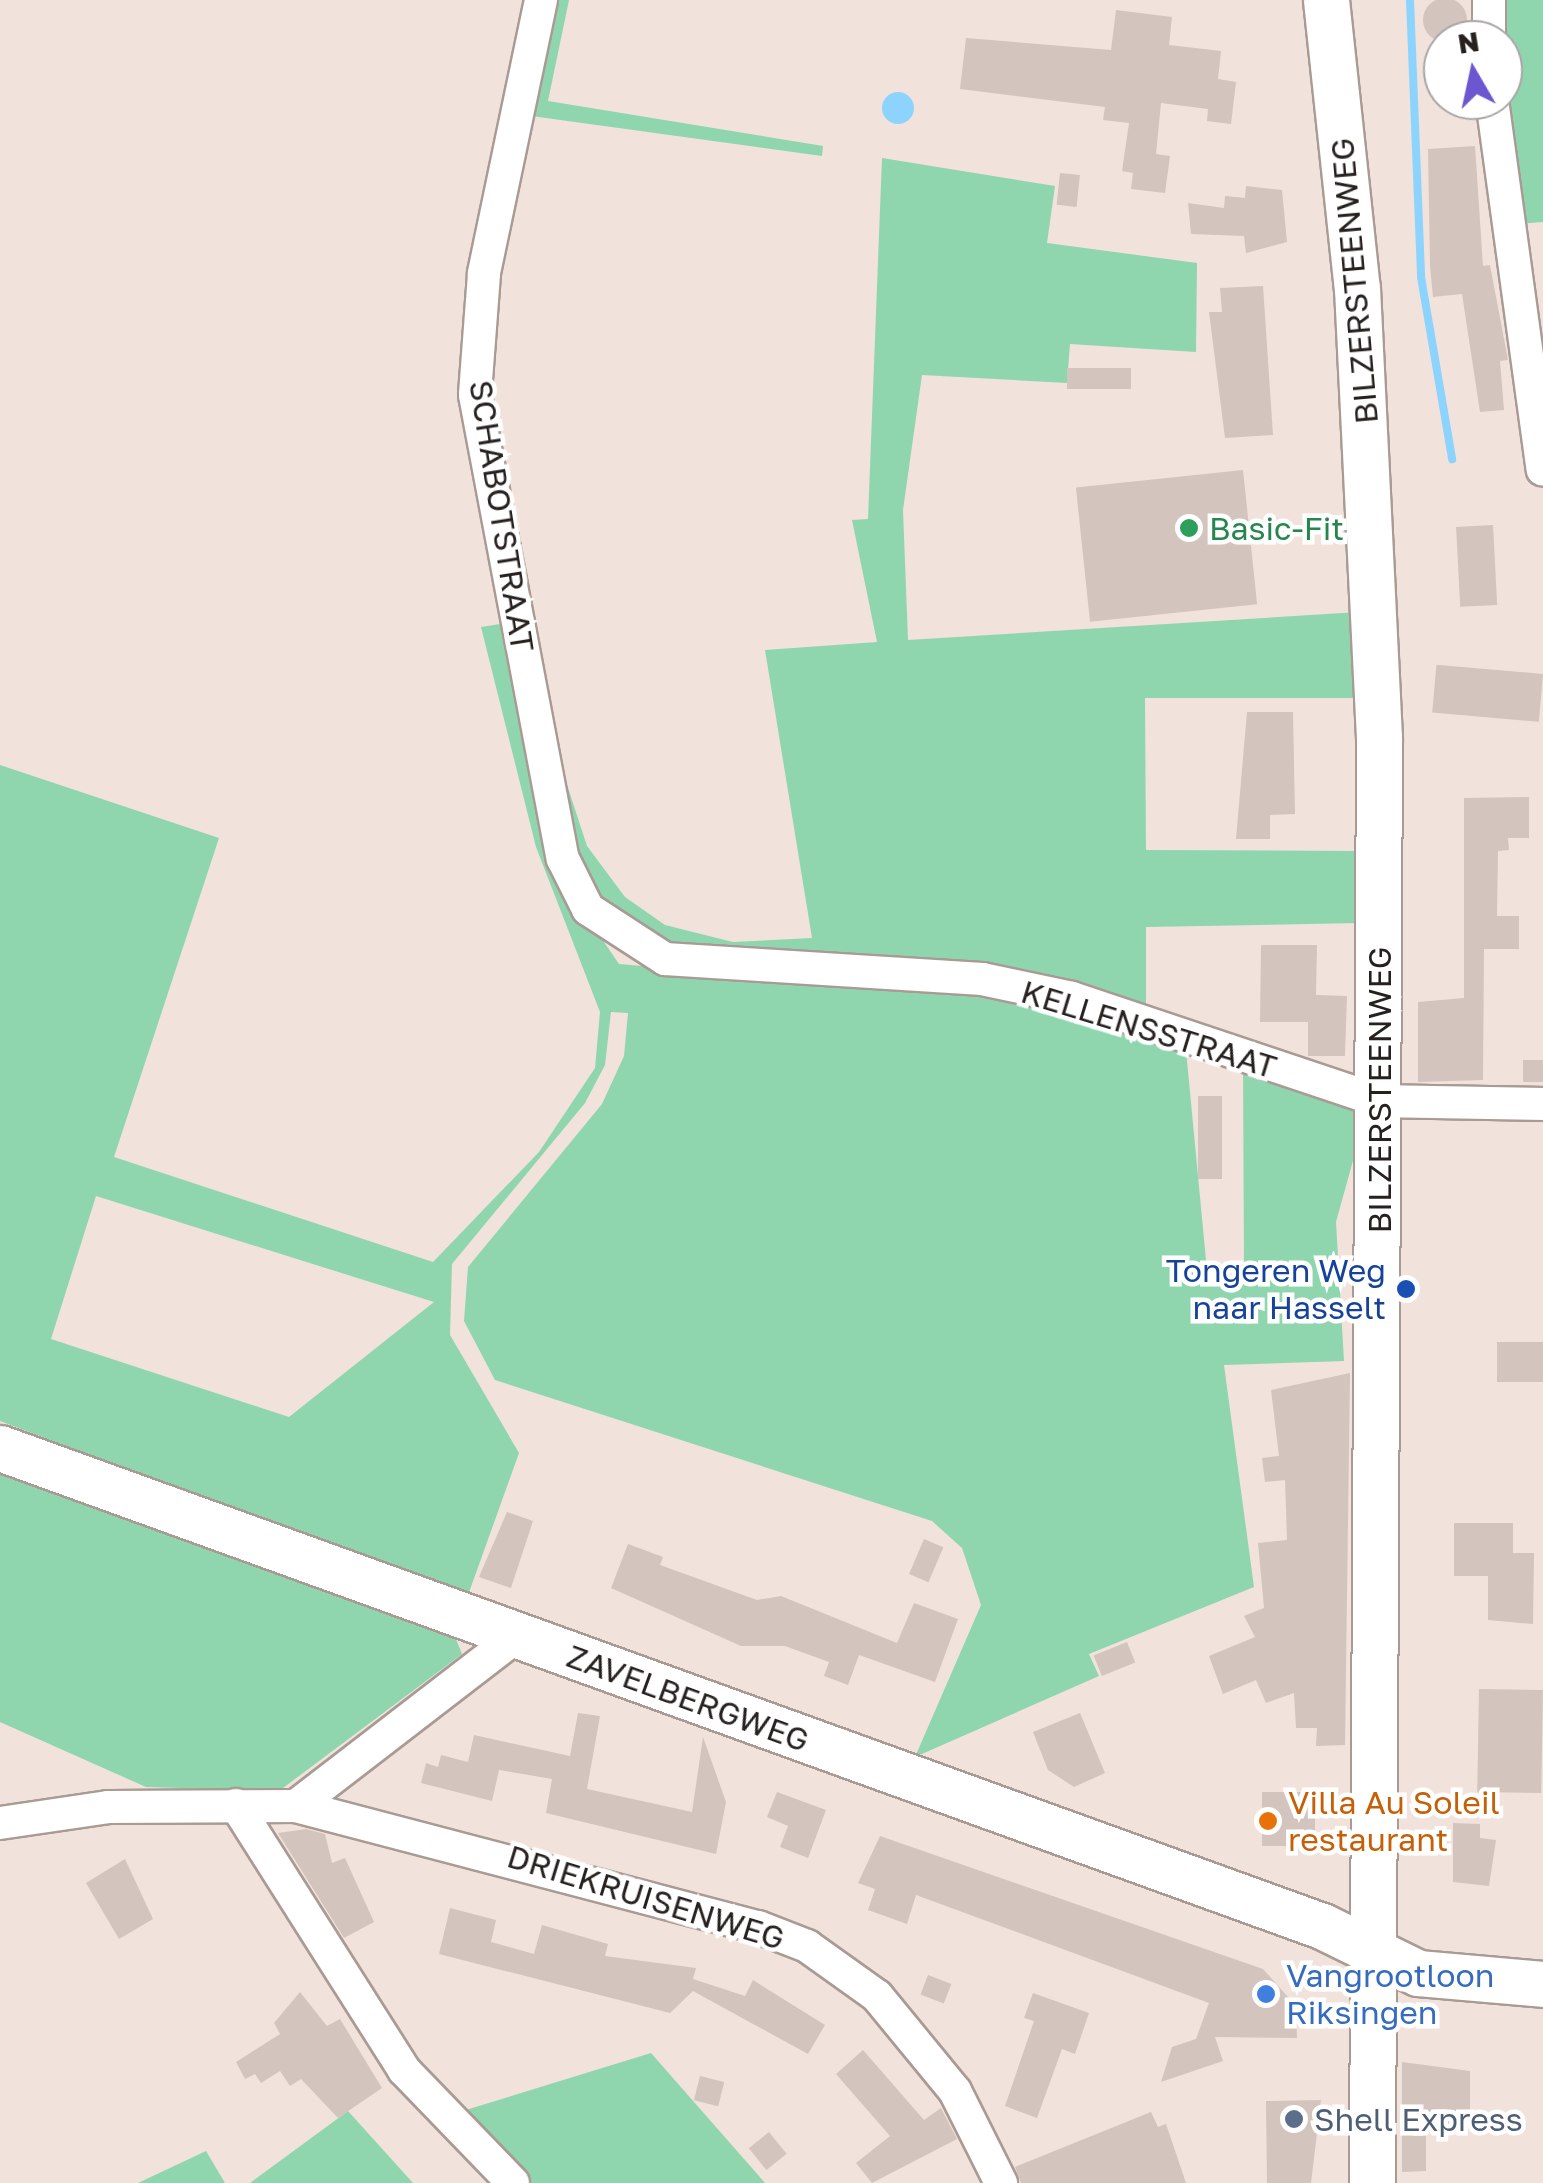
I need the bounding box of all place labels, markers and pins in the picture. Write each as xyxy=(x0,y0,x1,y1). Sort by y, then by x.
place label: Basic-Fit xyxy=(1209,509,1344,547)
marker: Basic-Fit xyxy=(1178,517,1200,539)
place label: Tongeren Weg naar Hasselt xyxy=(1166,1252,1386,1327)
marker: Tongeren Weg naar Hasselt xyxy=(1395,1278,1417,1300)
place label: Villa Au Soleil restaurant xyxy=(1288,1784,1500,1859)
marker: Villa Au Soleil restaurant xyxy=(1257,1810,1279,1832)
place label: Vangrootloon Riksingen xyxy=(1286,1957,1494,2032)
marker: Vangrootloon Riksingen xyxy=(1255,1983,1277,2005)
place label: Shell Express xyxy=(1314,2100,1523,2138)
marker: Shell Express xyxy=(1283,2108,1305,2130)

